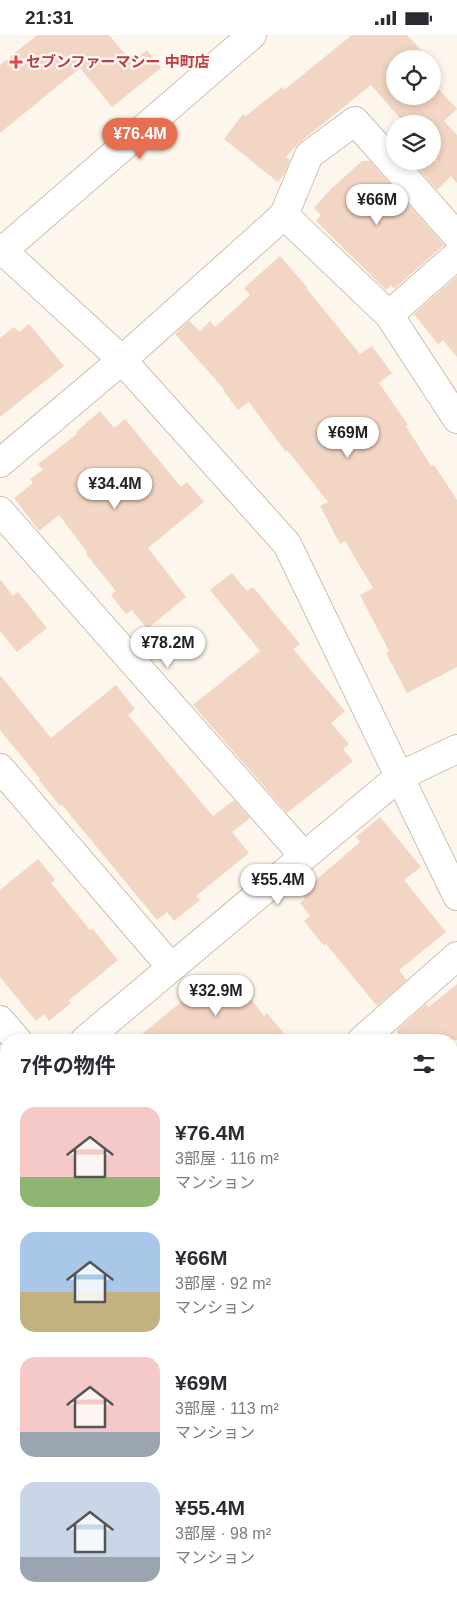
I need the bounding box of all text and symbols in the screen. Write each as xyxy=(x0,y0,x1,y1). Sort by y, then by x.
text: 21:31 xyxy=(25,7,74,28)
map controls xyxy=(386,50,441,170)
button: locate xyxy=(386,50,441,105)
place label: セブンファーマシー 中町店 xyxy=(26,53,210,70)
marker: セブンファーマシー 中町店 xyxy=(10,56,22,68)
button: layers xyxy=(386,115,441,170)
pin: ¥76.4M xyxy=(99,117,181,160)
text: ¥76.4M xyxy=(113,125,167,142)
pin: ¥66M xyxy=(347,183,407,226)
text: ¥66M xyxy=(357,191,397,208)
pin: ¥69M xyxy=(318,417,378,459)
text: ¥69M xyxy=(328,424,368,441)
pin: ¥34.4M xyxy=(74,467,156,510)
text: ¥34.4M xyxy=(88,475,142,492)
pin: ¥78.2M xyxy=(127,627,209,669)
text: ¥78.2M xyxy=(141,634,195,651)
pin: ¥55.4M xyxy=(237,863,319,906)
text: ¥55.4M xyxy=(251,871,305,888)
pin: ¥32.9M xyxy=(175,975,257,1017)
text: ¥32.9M xyxy=(189,982,243,999)
icon: filters xyxy=(410,1050,438,1078)
text: 7件の物件 xyxy=(20,1054,116,1077)
text: ¥76.4M xyxy=(175,1121,245,1144)
icon: home xyxy=(60,1127,120,1187)
text: 3部屋 · 116 m² xyxy=(175,1150,279,1167)
text: マンション xyxy=(175,1174,255,1191)
text: ¥66M xyxy=(175,1246,228,1269)
icon: home xyxy=(60,1252,120,1312)
text: 3部屋 · 92 m² xyxy=(175,1275,271,1292)
text: マンション xyxy=(175,1299,255,1316)
text: ¥69M xyxy=(175,1371,228,1394)
icon: home xyxy=(60,1377,120,1437)
text: 3部屋 · 113 m² xyxy=(175,1400,279,1417)
text: マンション xyxy=(175,1424,255,1441)
text: ¥55.4M xyxy=(175,1496,245,1519)
icon: home xyxy=(60,1502,120,1562)
text: 3部屋 · 98 m² xyxy=(175,1525,271,1542)
text: マンション xyxy=(175,1549,255,1566)

